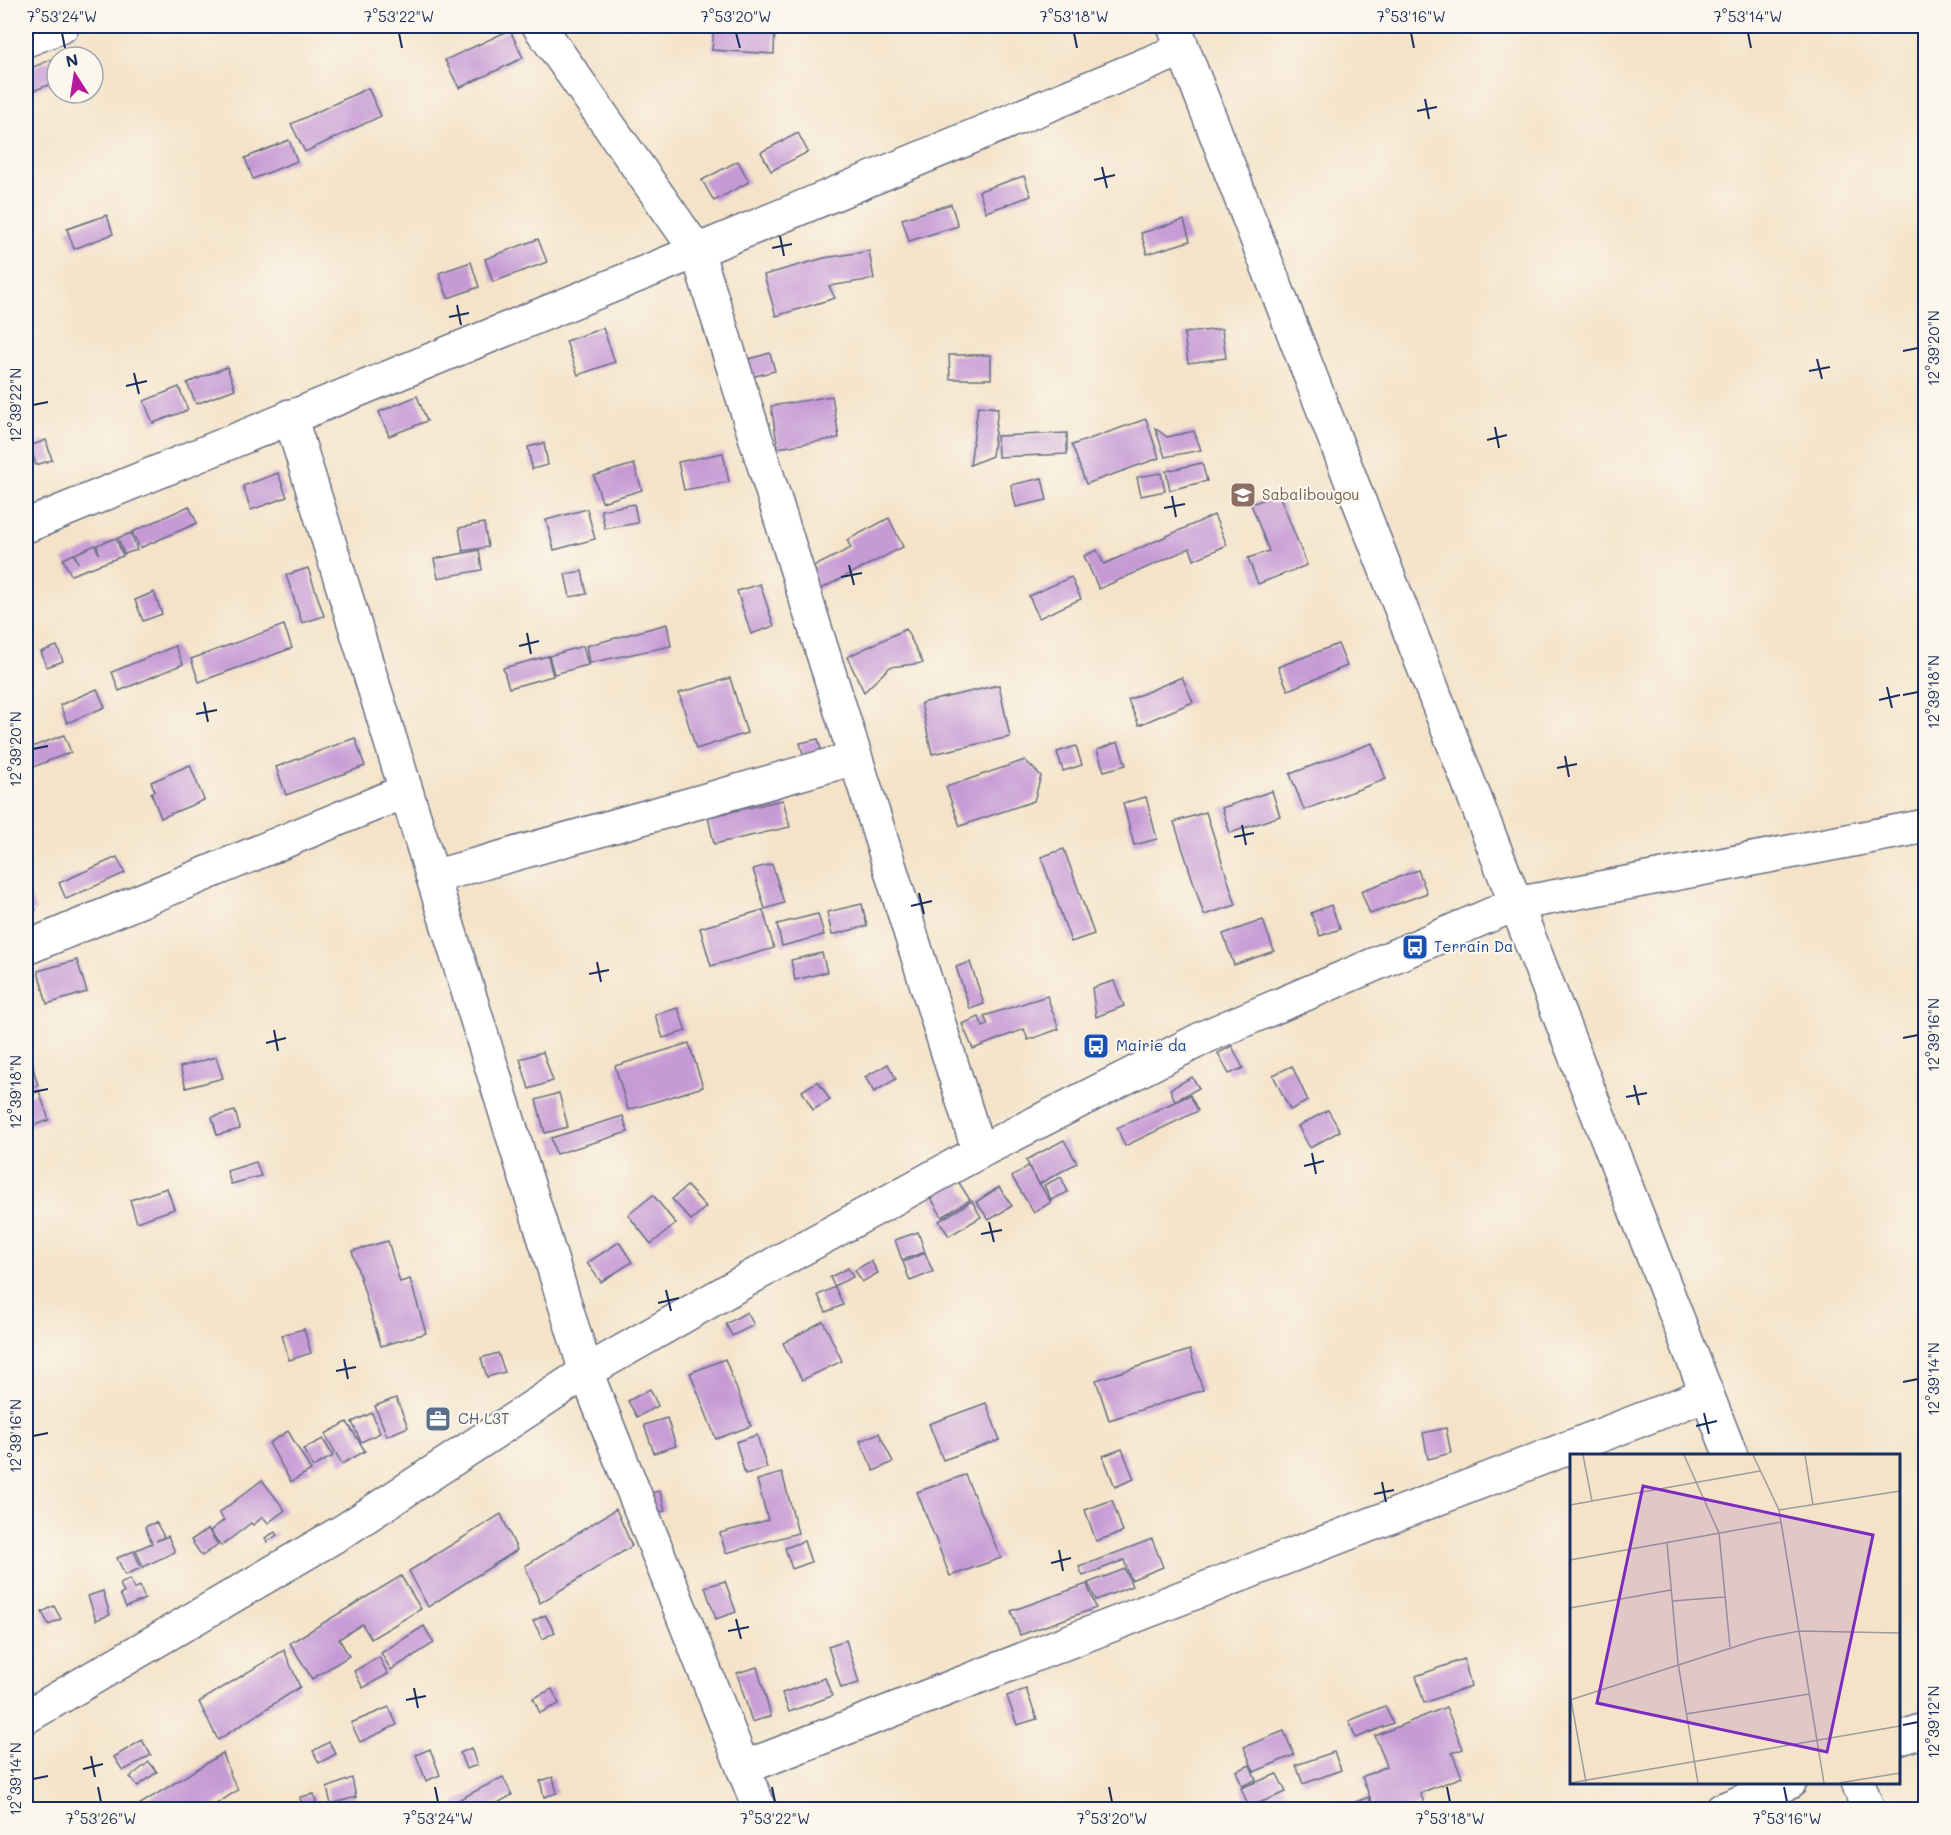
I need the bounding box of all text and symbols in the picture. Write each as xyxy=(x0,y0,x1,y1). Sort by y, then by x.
text: 7°53'24"W xyxy=(27,6,97,26)
text: 7°53'22"W xyxy=(364,6,434,26)
text: 7°53'20"W xyxy=(700,6,772,26)
text: 7°53'18"W xyxy=(1039,6,1109,26)
text: 7°53'16"W xyxy=(1376,6,1446,26)
text: 7°53'14"W xyxy=(1714,6,1782,26)
north arrow xyxy=(45,45,105,105)
text: N xyxy=(64,48,80,71)
text: 12°39'20"N xyxy=(1923,310,1943,386)
text: 12°39'22"N xyxy=(5,368,25,442)
school or university icon: Sabalibougou xyxy=(1228,480,1258,510)
place label: Sabalibougou xyxy=(1262,484,1360,504)
text: 12°39'18"N xyxy=(1923,655,1943,729)
text: 12°39'20"N xyxy=(5,711,25,787)
bus stop icon: Terrain Da xyxy=(1400,932,1430,962)
place label: Terrain Da xyxy=(1434,936,1513,956)
text: 12°39'16"N xyxy=(1923,998,1943,1072)
bus stop icon: Mairie da xyxy=(1081,1031,1111,1061)
place label: Mairie da xyxy=(1116,1035,1187,1055)
text: 12°39'18"N xyxy=(5,1055,25,1129)
text: 12°39'14"N xyxy=(1923,1342,1943,1416)
text: 12°39'16"N xyxy=(5,1399,25,1473)
office icon: CH L3T xyxy=(423,1404,453,1434)
place label: CH L3T xyxy=(458,1408,509,1428)
inset map xyxy=(1570,1454,1900,1784)
text: 12°39'12"N xyxy=(1923,1685,1943,1759)
text: 12°39'14"N xyxy=(5,1742,25,1816)
text: 7°53'26"W xyxy=(66,1808,136,1828)
text: 7°53'24"W xyxy=(403,1808,473,1828)
text: 7°53'22"W xyxy=(740,1808,810,1828)
text: 7°53'20"W xyxy=(1076,1808,1148,1828)
text: 7°53'18"W xyxy=(1415,1808,1485,1828)
text: 7°53'16"W xyxy=(1752,1808,1822,1828)

